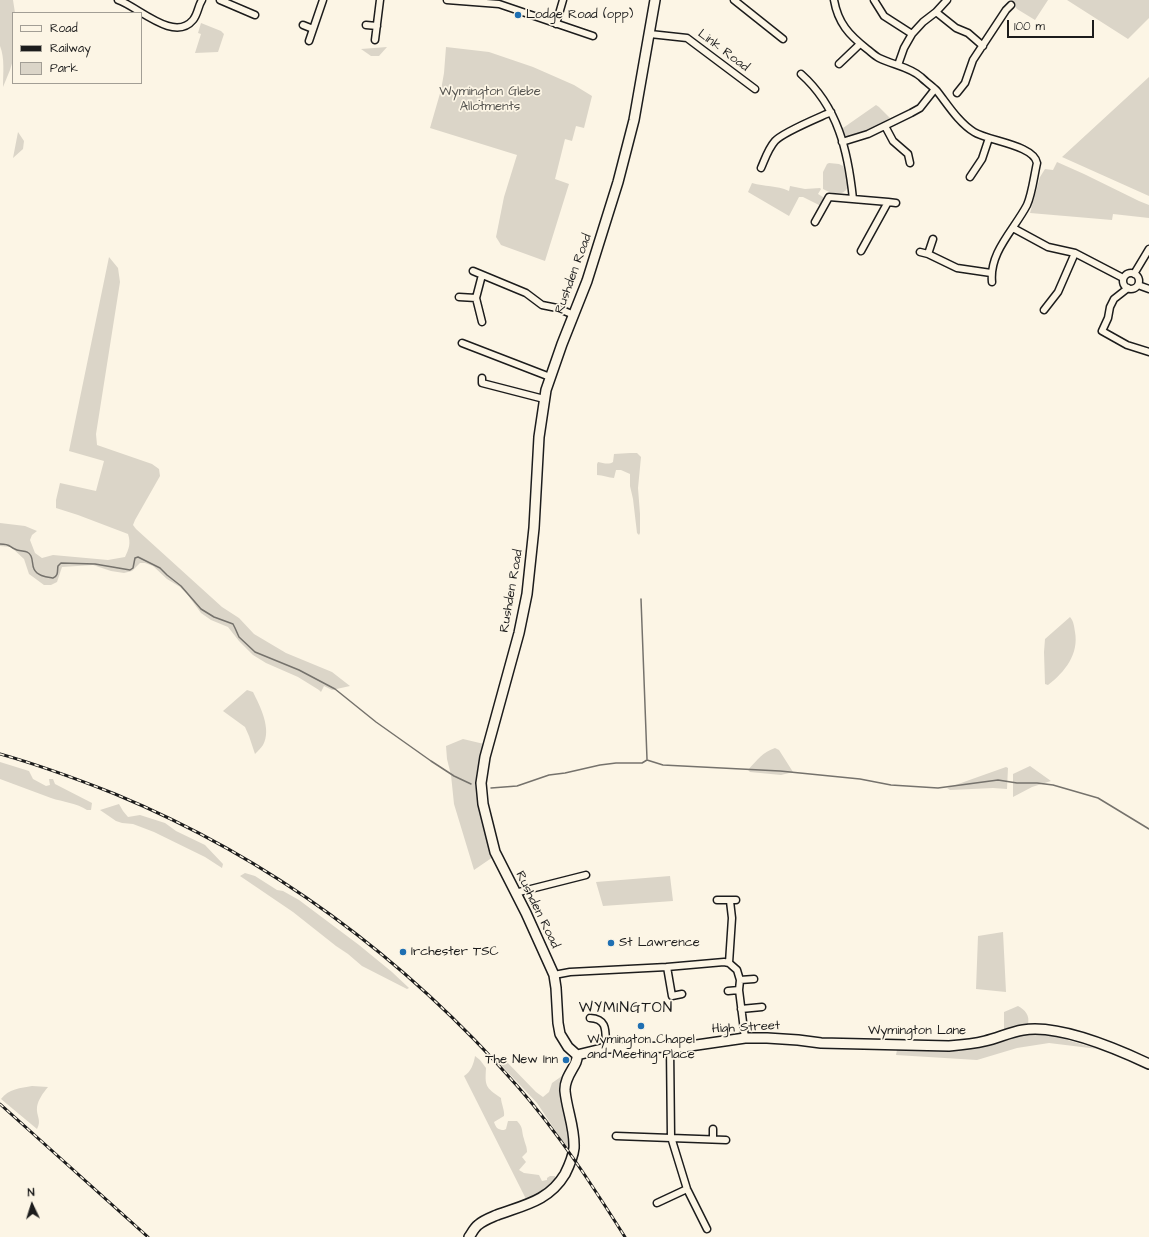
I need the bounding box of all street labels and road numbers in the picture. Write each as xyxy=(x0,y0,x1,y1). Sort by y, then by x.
street label: Link Road xyxy=(694,27,752,75)
street label: Rushden Road xyxy=(552,232,596,316)
street label: Rushden Road xyxy=(497,548,527,634)
street label: Rushden Road xyxy=(512,869,562,951)
street label: High Street xyxy=(711,1018,781,1038)
street label: Wymington Lane xyxy=(868,1023,966,1039)

